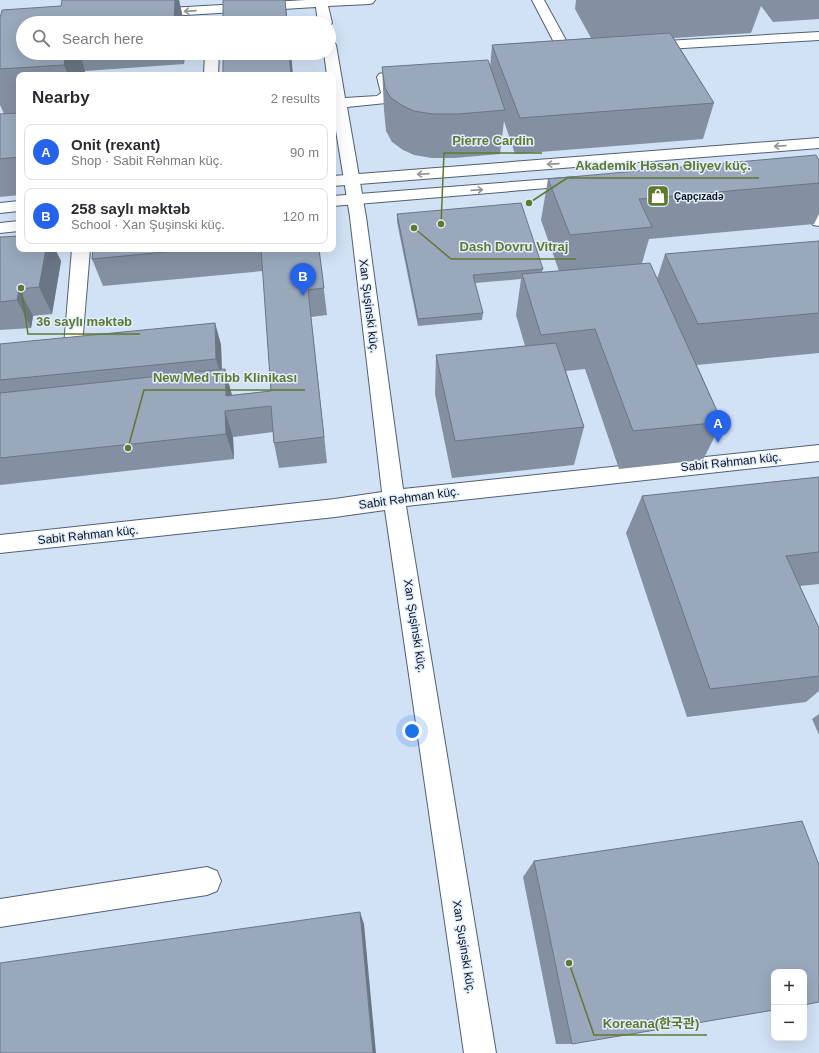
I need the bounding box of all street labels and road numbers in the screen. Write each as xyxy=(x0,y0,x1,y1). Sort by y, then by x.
street label: Xan Şuşinski küç. xyxy=(356,258,382,354)
street label: Sabit Rəhman küç. xyxy=(680,450,782,474)
street label: Sabit Rəhman küç. xyxy=(358,484,460,512)
street label: Sabit Rəhman küç. xyxy=(37,523,139,547)
street label: Xan Şuşinski küç. xyxy=(401,578,429,674)
street label: Xan Şuşinski küç. xyxy=(450,899,478,995)

